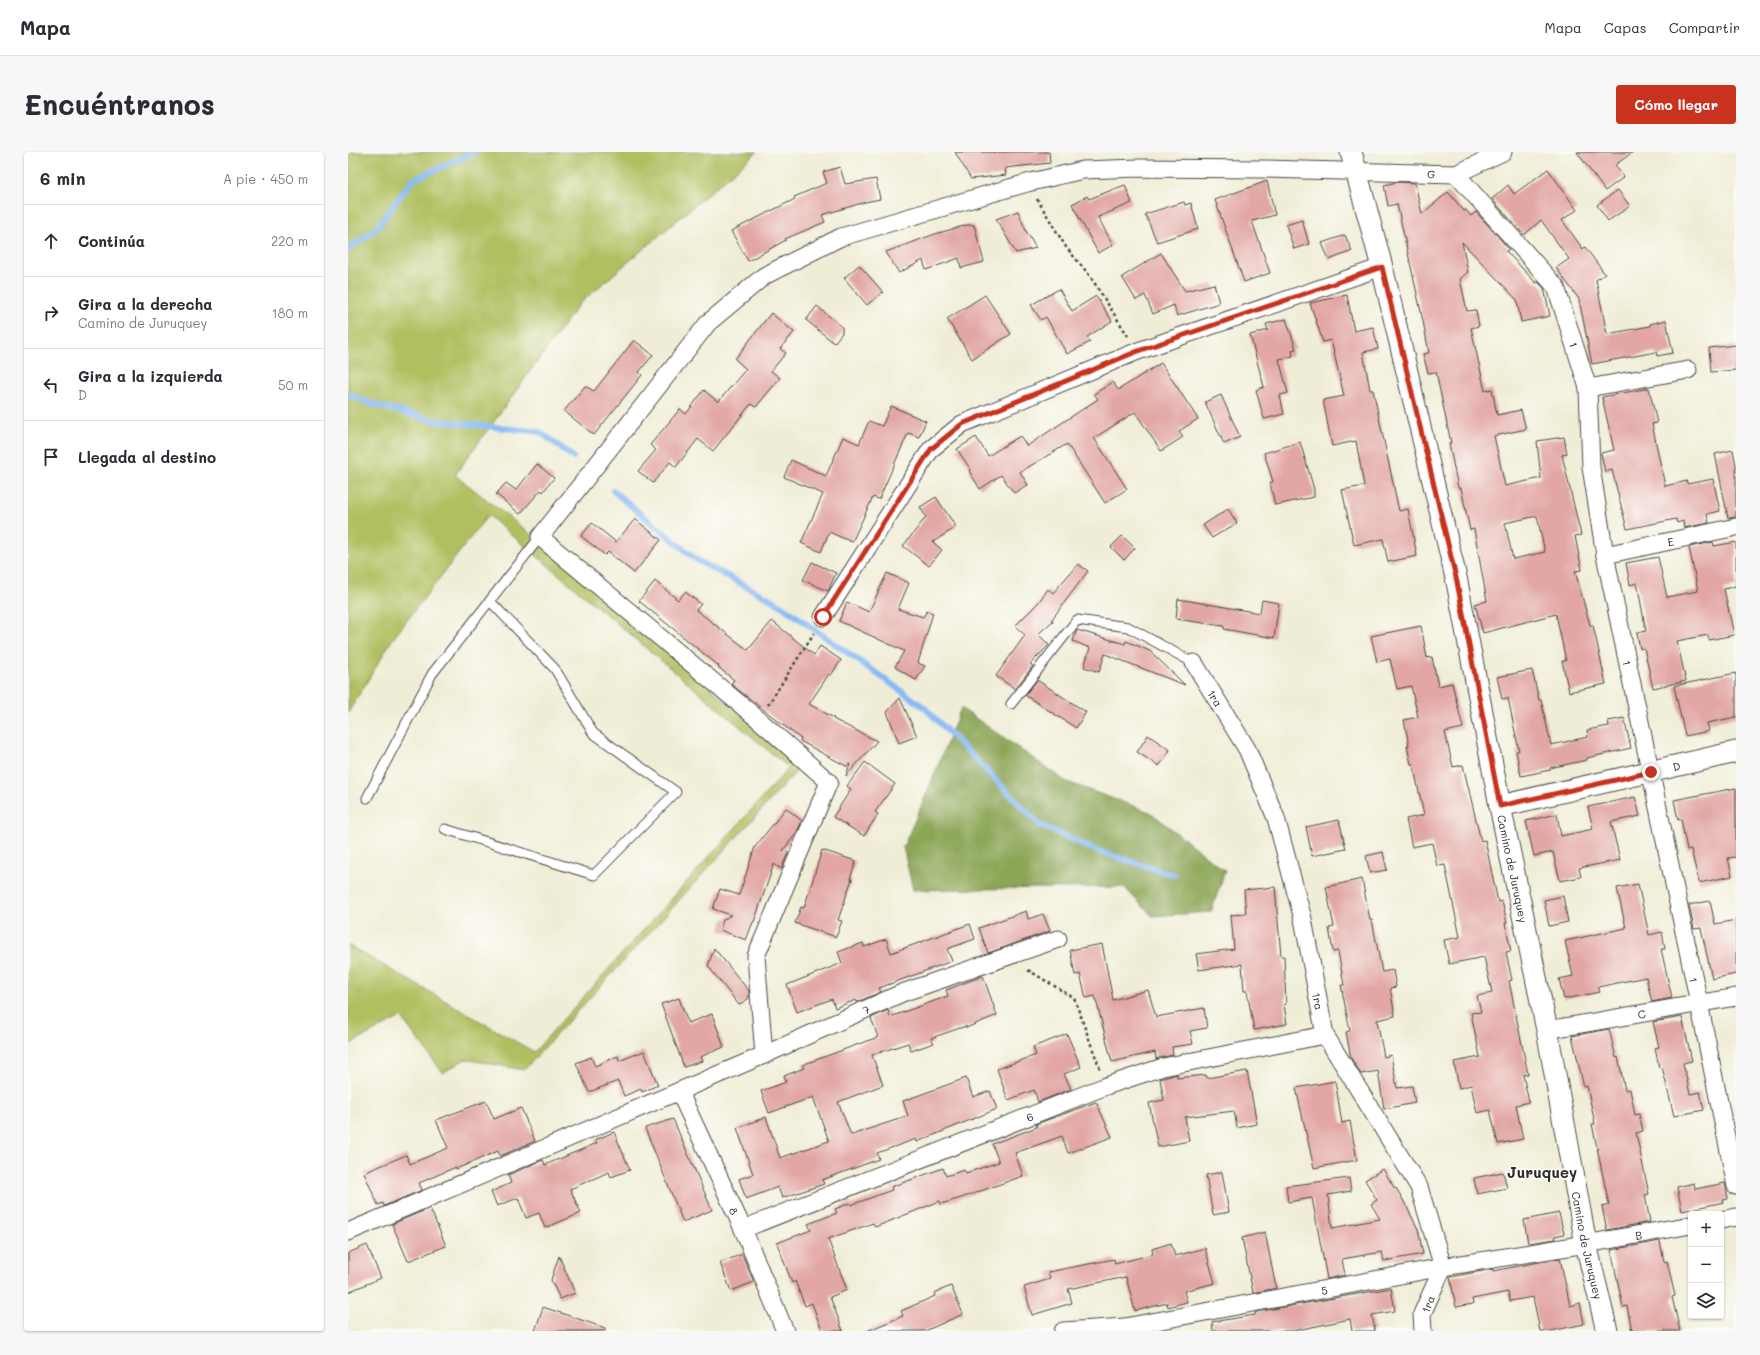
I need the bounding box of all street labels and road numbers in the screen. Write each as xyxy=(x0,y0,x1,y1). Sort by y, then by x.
street label: G xyxy=(1427,166,1436,181)
street label: 1 xyxy=(1566,340,1582,349)
street label: E xyxy=(1666,533,1675,549)
street label: 1 xyxy=(1620,659,1635,667)
street label: 1ra xyxy=(1205,687,1227,709)
street label: D xyxy=(1671,757,1682,774)
street label: Camino de Juruquey xyxy=(1495,813,1532,924)
street label: 1 xyxy=(1686,976,1702,984)
street label: 1ra xyxy=(1310,991,1328,1011)
street label: 7 xyxy=(860,1001,872,1017)
street label: C xyxy=(1636,1005,1647,1022)
street label: 6 xyxy=(1024,1108,1035,1124)
street label: Camino de Juruquey xyxy=(1569,1190,1607,1301)
street label: 8 xyxy=(726,1205,743,1217)
street label: B xyxy=(1634,1226,1643,1242)
street label: 5 xyxy=(1320,1281,1329,1297)
street label: 1ra xyxy=(1418,1293,1438,1315)

